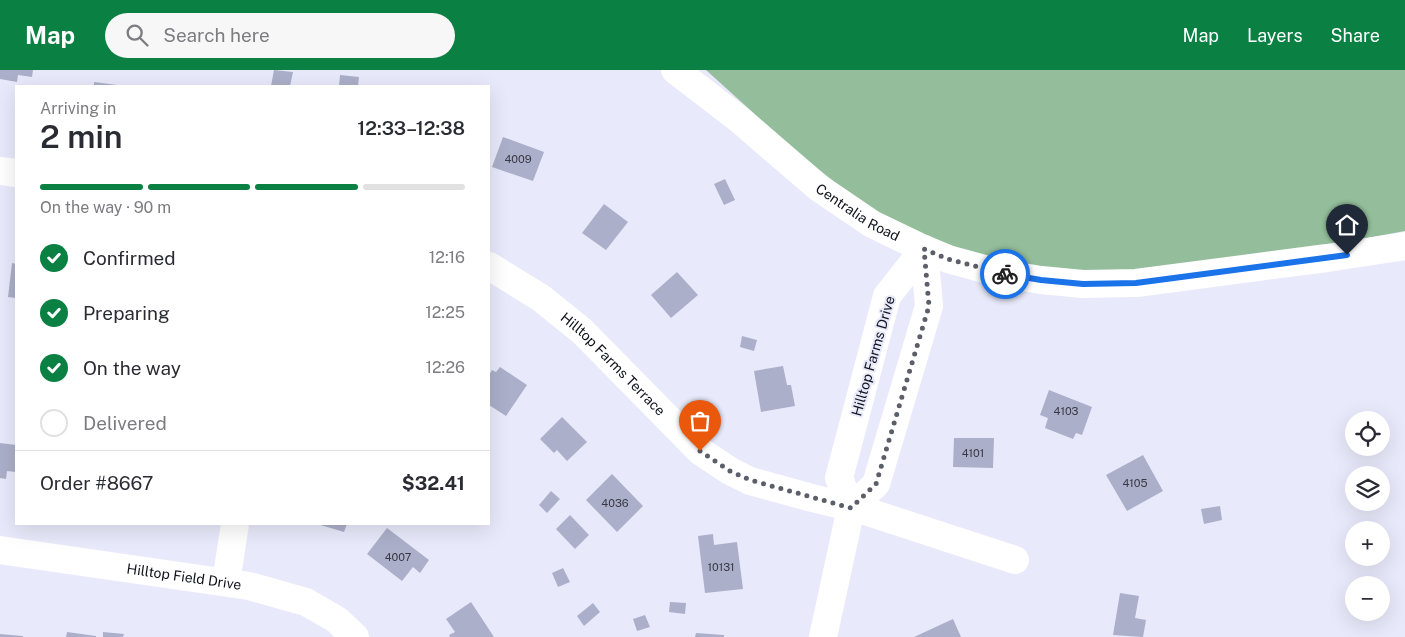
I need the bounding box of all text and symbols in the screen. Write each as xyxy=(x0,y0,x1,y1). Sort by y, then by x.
search box xyxy=(105,13,455,58)
text: Map xyxy=(25,21,75,49)
icon: search xyxy=(123,21,151,49)
text: Search here xyxy=(163,24,270,46)
text: Map xyxy=(1183,25,1219,46)
text: Layers xyxy=(1247,25,1303,46)
text: Share xyxy=(1331,25,1380,46)
text: Arriving in xyxy=(40,99,116,118)
text: 12:33–12:38 xyxy=(357,117,465,139)
text: 2 min xyxy=(40,118,123,155)
house number: 4009 xyxy=(504,153,532,165)
street label: Centralia Road xyxy=(813,180,902,244)
text: On the way · 90 m xyxy=(40,198,171,217)
pin xyxy=(1326,204,1368,255)
icon: home xyxy=(1333,211,1361,239)
icon: check xyxy=(40,244,68,272)
text: Confirmed xyxy=(83,247,176,269)
text: 12:16 xyxy=(429,248,465,267)
courier xyxy=(980,249,1030,299)
icon: bike xyxy=(991,260,1019,288)
street label: Hilltop Farms Drive xyxy=(848,294,898,418)
icon: check xyxy=(40,299,68,327)
text: Preparing xyxy=(83,302,170,324)
text: 12:25 xyxy=(425,303,465,322)
street label: Hilltop Farms Terrace xyxy=(558,309,669,419)
icon: check xyxy=(40,354,68,382)
text: On the way xyxy=(83,357,181,379)
text: 12:26 xyxy=(426,358,465,377)
pin xyxy=(679,400,721,451)
house number: 4103 xyxy=(1054,405,1079,417)
icon: bag xyxy=(686,407,714,435)
map controls xyxy=(1345,411,1390,621)
button: locate xyxy=(1345,411,1390,456)
text: Delivered xyxy=(83,412,167,434)
house number: 4101 xyxy=(962,447,984,459)
button: layers xyxy=(1345,466,1390,511)
text: Order #8667 xyxy=(40,472,153,494)
text: $32.41 xyxy=(402,472,465,494)
house number: 4105 xyxy=(1122,477,1148,489)
house number: 4036 xyxy=(601,497,629,509)
button: + xyxy=(1345,521,1390,566)
house number: 4007 xyxy=(385,551,412,563)
street label: Hilltop Field Drive xyxy=(126,560,243,593)
house number: 10131 xyxy=(707,561,735,573)
button: − xyxy=(1345,576,1390,621)

